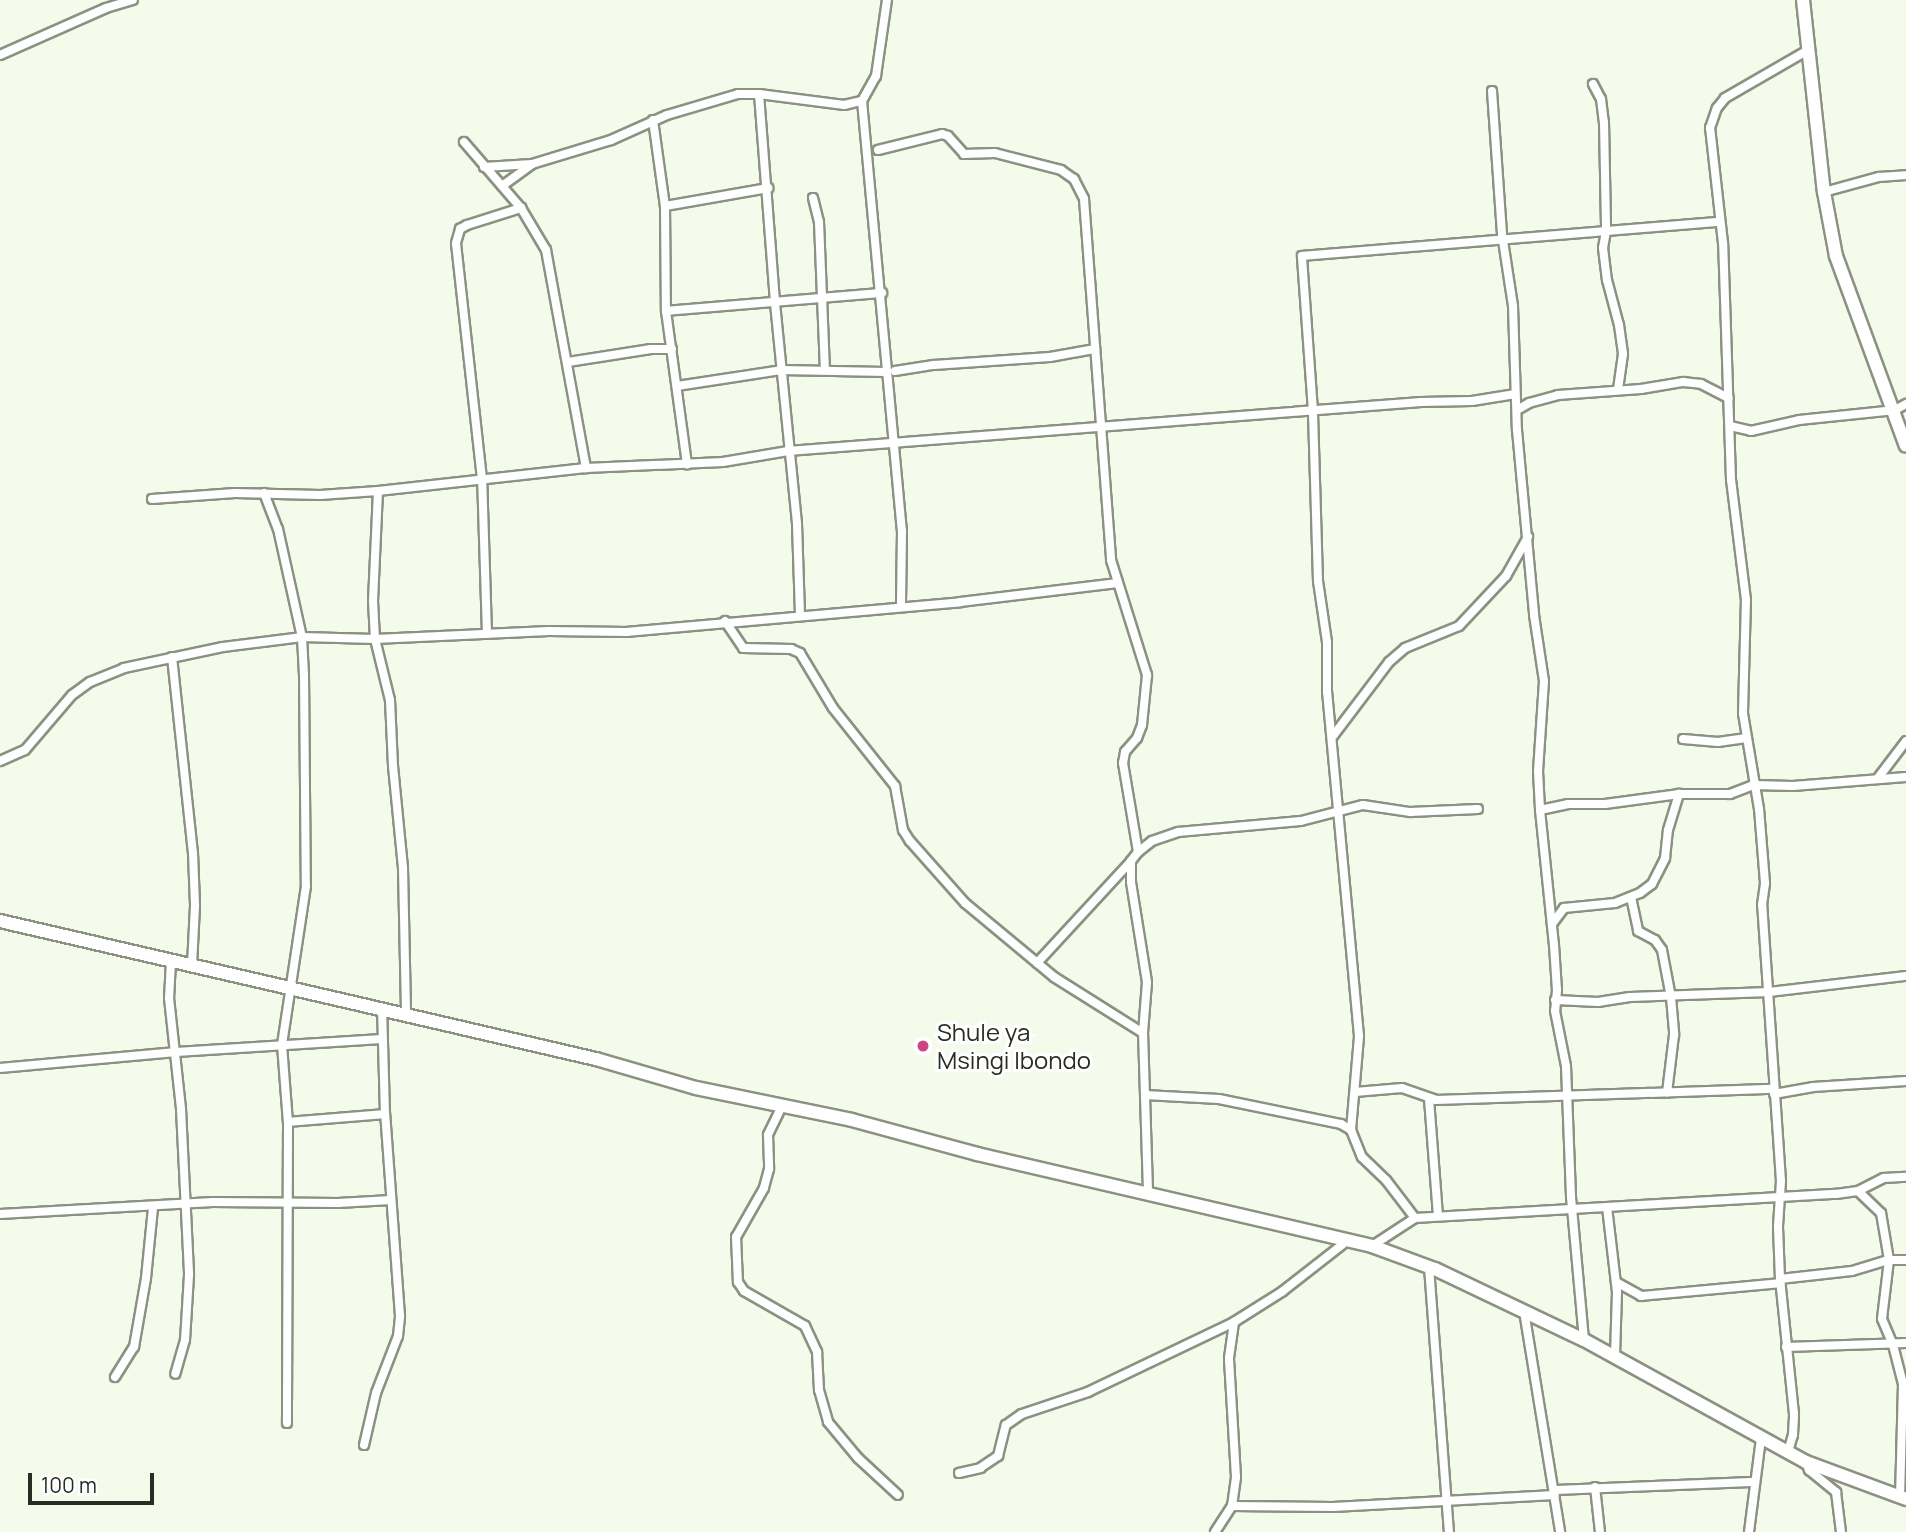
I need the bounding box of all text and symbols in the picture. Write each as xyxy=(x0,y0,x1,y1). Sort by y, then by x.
place label: Shule ya Msingi Ibondo xyxy=(937,1018,1091,1074)
marker: Shule ya Msingi Ibondo xyxy=(915,1038,931,1054)
scale bar xyxy=(32,1458,158,1502)
text: 100 m xyxy=(41,1471,97,1499)

